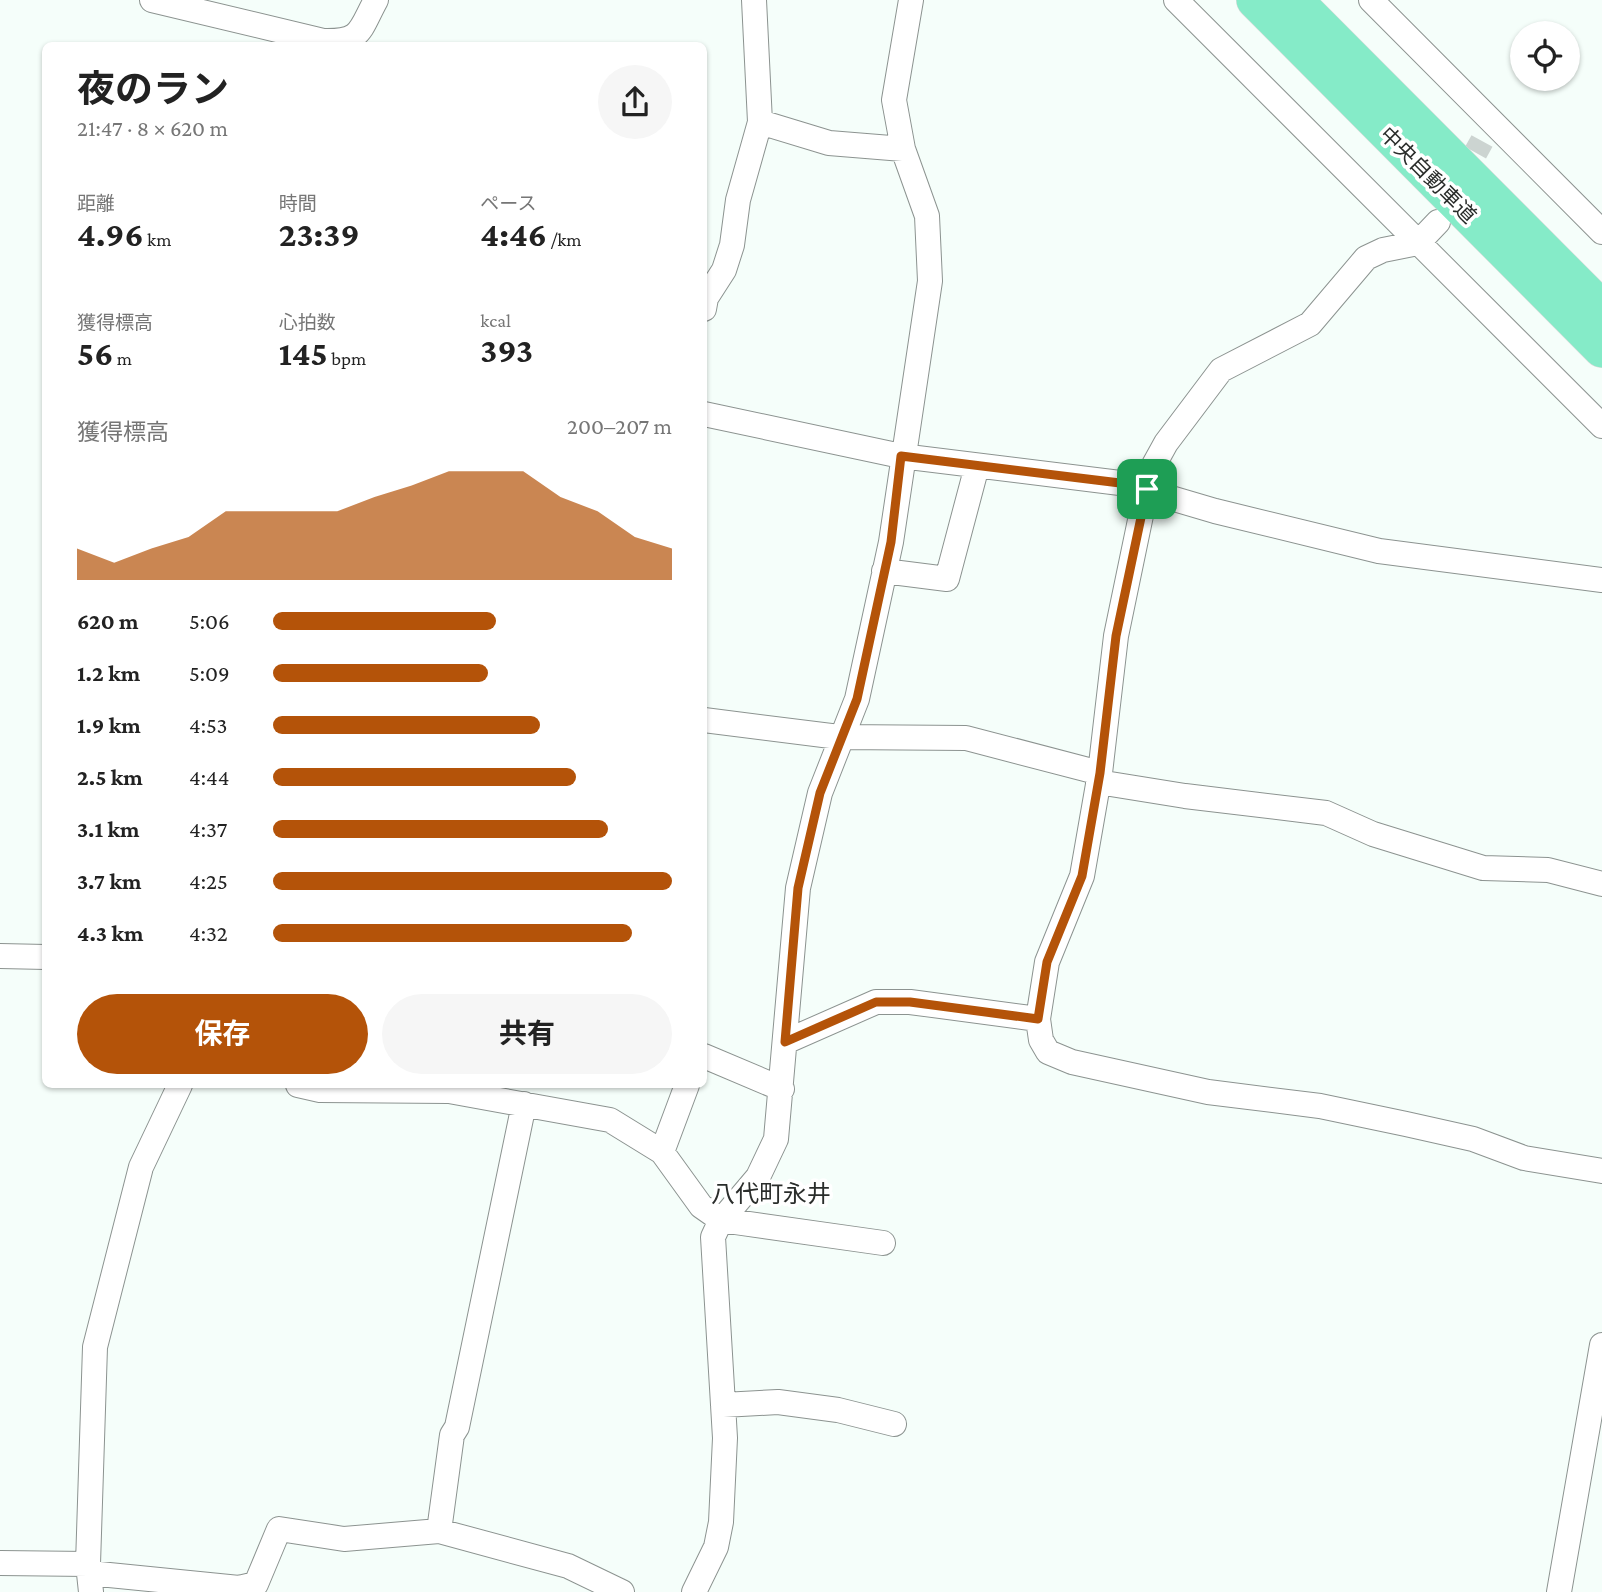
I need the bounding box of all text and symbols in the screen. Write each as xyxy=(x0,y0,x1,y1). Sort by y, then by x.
map controls xyxy=(1510,21,1580,91)
button: locate xyxy=(1510,21,1580,91)
button: share xyxy=(598,65,672,139)
text: 夜のラン xyxy=(77,68,229,110)
text: 21:47 · 8 × 620 m xyxy=(77,115,228,141)
street label: 中央自動車道 xyxy=(1375,122,1481,228)
text: 距離 xyxy=(77,193,115,214)
text: 時間 xyxy=(279,193,317,214)
text: ペース xyxy=(480,193,536,214)
text: 4.96 xyxy=(77,215,144,254)
text: 23:39 xyxy=(279,215,360,254)
text: 4:46 xyxy=(480,215,547,254)
text: km xyxy=(144,229,171,250)
text: /km xyxy=(547,229,582,250)
text: kcal xyxy=(480,310,511,331)
text: 獲得標高 xyxy=(77,312,153,333)
text: 心拍数 xyxy=(279,312,336,333)
text: 393 xyxy=(480,331,533,370)
text: 56 xyxy=(77,334,113,373)
text: 145 xyxy=(279,334,328,373)
text: m xyxy=(113,348,132,369)
text: bpm xyxy=(328,348,366,369)
text: 200–207 m xyxy=(567,413,672,439)
text: 獲得標高 xyxy=(77,419,169,445)
pin xyxy=(1117,459,1177,519)
icon: arrive xyxy=(1128,470,1166,508)
text: 620 m xyxy=(77,608,139,634)
text: 5:06 xyxy=(189,608,230,634)
text: 1.2 km xyxy=(77,660,140,686)
text: 5:09 xyxy=(189,660,230,686)
text: 1.9 km xyxy=(77,712,141,738)
text: 4:53 xyxy=(189,712,227,738)
text: 2.5 km xyxy=(77,764,143,790)
text: 4:44 xyxy=(189,764,230,790)
text: 3.1 km xyxy=(77,816,140,842)
text: 4:37 xyxy=(189,816,227,842)
text: 3.7 km xyxy=(77,868,141,894)
text: 4:25 xyxy=(189,868,228,894)
text: 4.3 km xyxy=(77,920,143,946)
text: 4:32 xyxy=(189,920,228,946)
button: 保存 xyxy=(77,994,368,1074)
button: 共有 xyxy=(382,994,672,1074)
district label: 八代町永井 xyxy=(711,1180,831,1207)

